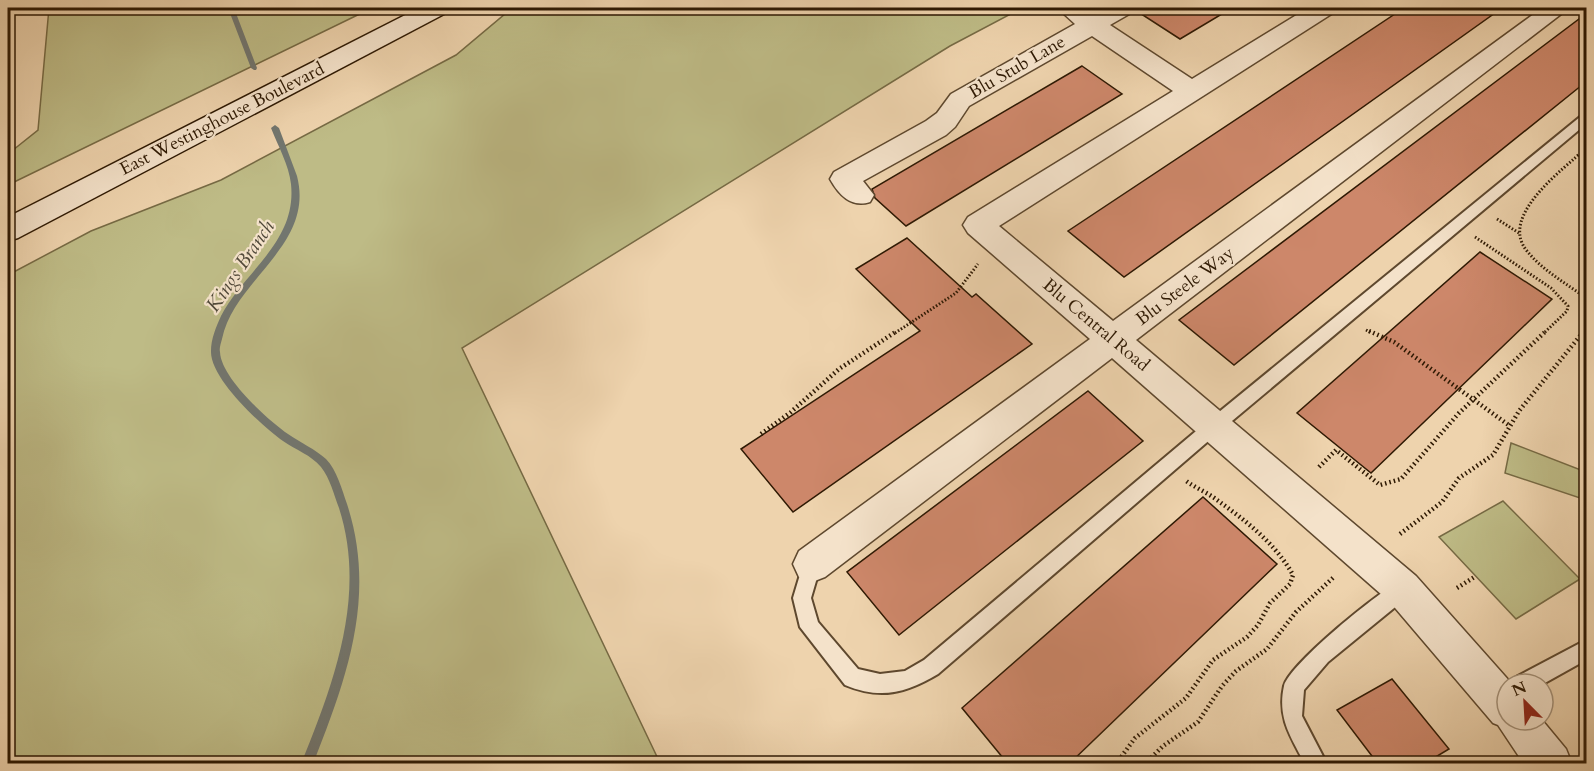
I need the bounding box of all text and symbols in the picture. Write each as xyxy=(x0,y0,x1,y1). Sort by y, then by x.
street label: Blu Stub Lane xyxy=(964,29,1070,105)
street label: East Westinghouse Boulevard xyxy=(115,56,329,182)
water label: Kings Branch xyxy=(199,215,281,317)
street label: Blu Steele Way xyxy=(1131,240,1240,331)
street label: Blu Central Road xyxy=(1037,273,1155,377)
north arrow xyxy=(1495,672,1555,732)
text: N xyxy=(1508,676,1530,702)

